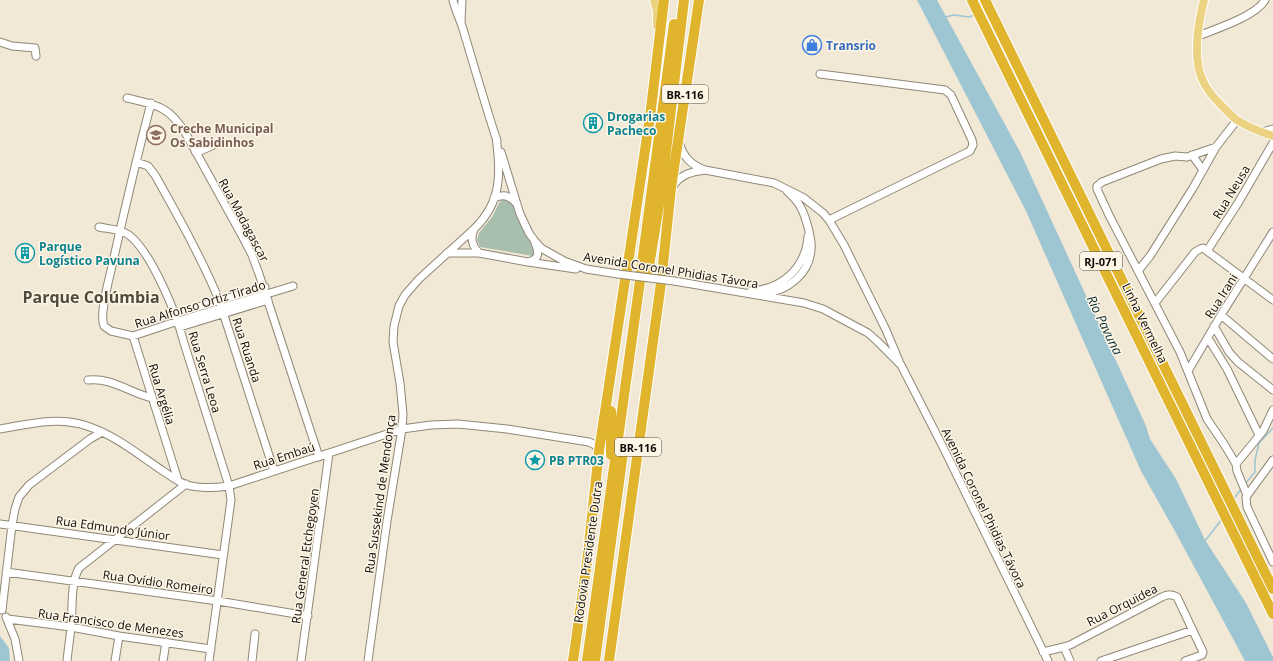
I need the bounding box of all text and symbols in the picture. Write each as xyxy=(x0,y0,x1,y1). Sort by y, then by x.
shop icon: Transrio xyxy=(801,34,823,56)
place label: Transrio xyxy=(826,37,876,54)
road number: BR-116 xyxy=(662,85,708,103)
place label: Drogarias Pacheco xyxy=(607,108,665,139)
building icon: Drogarias Pacheco xyxy=(582,112,604,134)
place label: Creche Municipal Os Sabidinhos xyxy=(170,120,274,151)
school or university icon: Creche Municipal Os Sabidinhos xyxy=(145,124,167,146)
street label: Rua Neusa xyxy=(1208,162,1254,222)
street label: Rua Madagascar xyxy=(215,175,273,265)
place label: Parque Logístico Pavuna xyxy=(39,238,140,269)
building icon: Parque Logístico Pavuna xyxy=(14,242,36,264)
street label: Avenida Coronel Phidias Távora xyxy=(582,248,760,292)
road number: RJ-071 xyxy=(1080,252,1122,270)
street label: Rua Irani xyxy=(1201,270,1241,322)
street label: Rua Alfonso Ortiz Tirado xyxy=(133,276,267,332)
street label: Linha Vermelha xyxy=(1118,280,1172,366)
district label: Parque Colúmbia xyxy=(22,286,160,308)
water label: Rio Pavuna xyxy=(1083,292,1127,358)
street label: Rua Ruanda xyxy=(229,315,265,385)
street label: Rua Serra Leoa xyxy=(185,329,225,415)
street label: Rua Argélia xyxy=(145,361,179,427)
street label: Rua Sussekind de Mendonça xyxy=(360,413,400,575)
street label: Avenida Coronel Phidias Távora xyxy=(938,425,1030,591)
street label: Rua Embaú xyxy=(251,438,317,474)
road number: BR-116 xyxy=(615,438,661,456)
place icon: PB PTR03 xyxy=(524,449,546,471)
place label: PB PTR03 xyxy=(549,452,604,469)
street label: Rodovia Presidente Dutra xyxy=(570,480,606,624)
street label: Rua General Etchegoyen xyxy=(287,487,323,625)
street label: Rua Edmundo Júnior xyxy=(55,512,171,544)
street label: Rua Ovídio Romeiro xyxy=(102,566,214,598)
street label: Rua Orquidea xyxy=(1084,580,1160,630)
street label: Rua Francisco de Menezes xyxy=(37,604,185,642)

